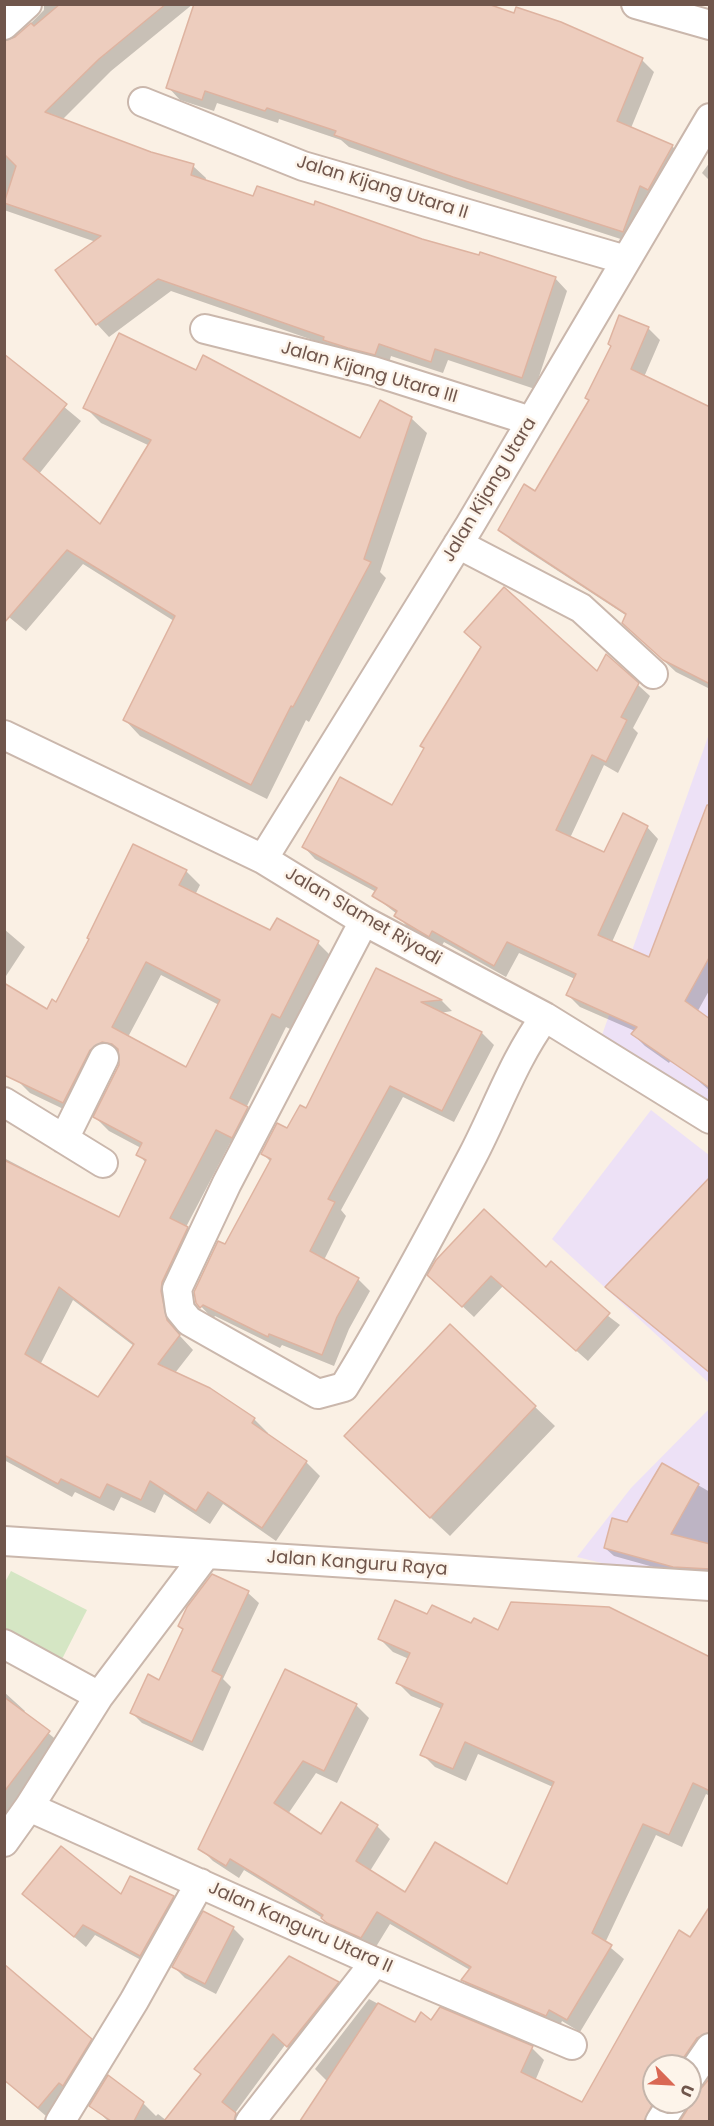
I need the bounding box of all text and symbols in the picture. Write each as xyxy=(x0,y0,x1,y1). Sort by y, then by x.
street label: Jalan Kijang Utara II xyxy=(294,152,470,224)
street label: Jalan Kijang Utara III xyxy=(278,337,460,409)
street label: Jalan Kijang Utara xyxy=(438,414,542,566)
street label: Jalan Slamet Riyadi xyxy=(281,863,445,971)
street label: Jalan Kanguru Raya xyxy=(266,1547,448,1581)
street label: Jalan Kanguru Utara II xyxy=(205,1878,395,1978)
north arrow xyxy=(642,2054,702,2114)
text: U xyxy=(674,2081,700,2101)

